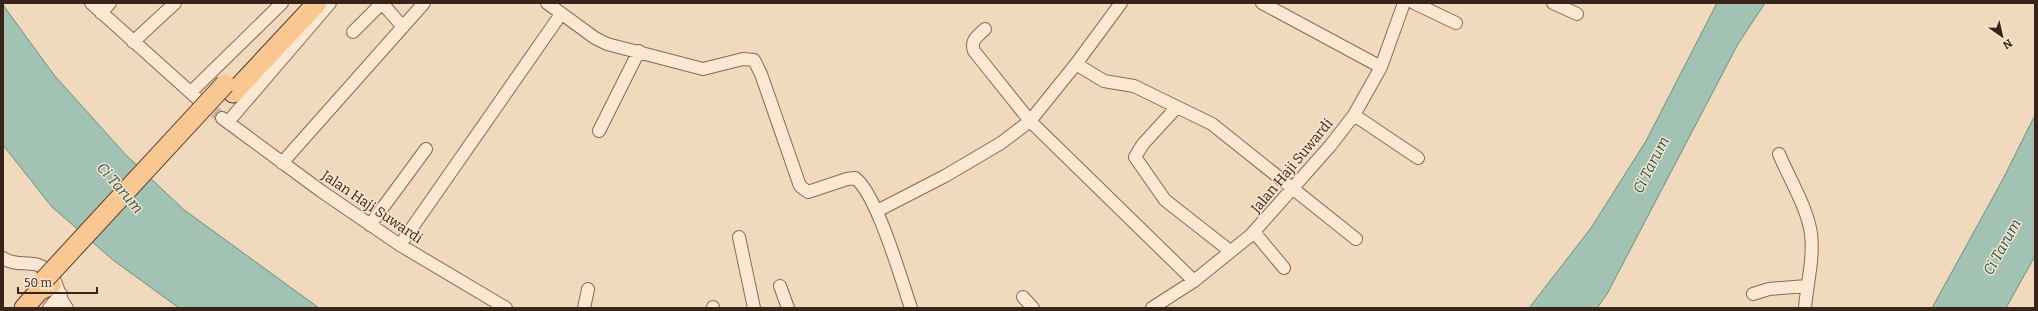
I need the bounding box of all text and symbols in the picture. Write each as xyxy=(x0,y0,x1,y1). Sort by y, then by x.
north arrow xyxy=(1982,16,2022,56)
text: N xyxy=(2000,36,2014,52)
street label: Jalan Haji Suwardi xyxy=(1247,115,1336,217)
water label: Ci Tarum xyxy=(1629,134,1673,196)
water label: Ci Tarum xyxy=(93,159,147,217)
street label: Jalan Haji Suwardi xyxy=(317,166,426,247)
water label: Ci Tarum xyxy=(1979,216,2025,278)
scale bar xyxy=(18,269,97,295)
text: 50 m xyxy=(24,276,53,290)

